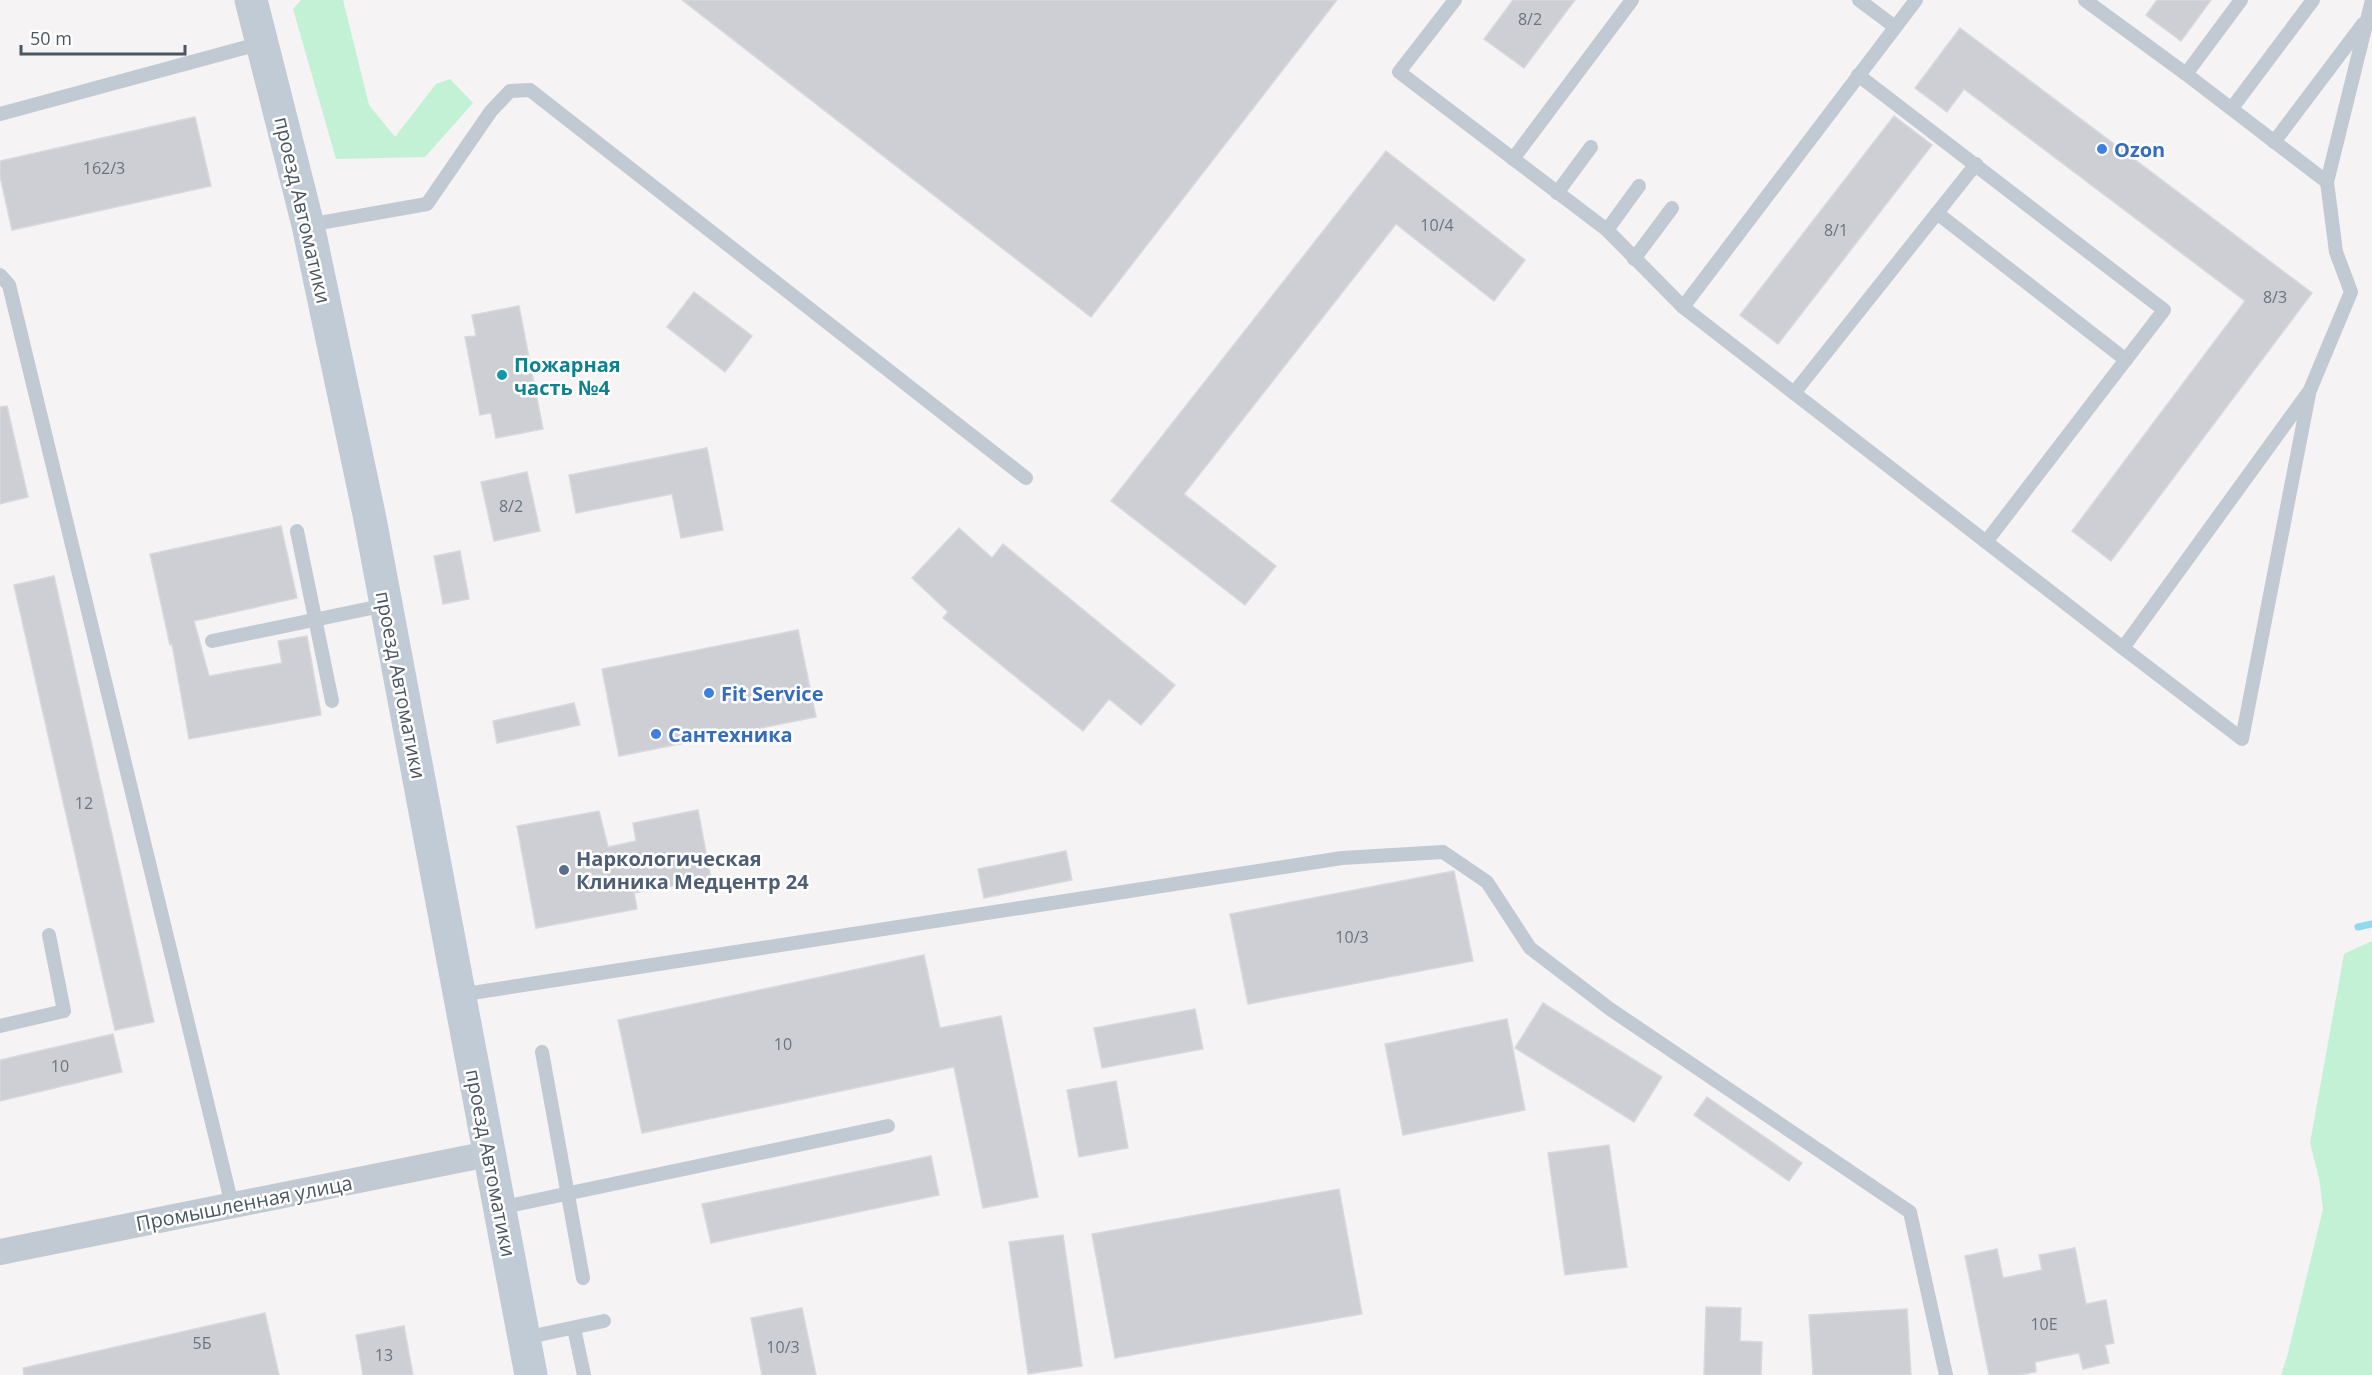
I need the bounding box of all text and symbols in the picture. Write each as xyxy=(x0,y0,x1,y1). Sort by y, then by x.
house number: 8/2 xyxy=(1518,8,1542,30)
scale bar xyxy=(21,18,184,56)
text: 50 m xyxy=(30,26,72,50)
street label: проезд Автоматики xyxy=(268,114,338,306)
place label: Ozon xyxy=(2114,136,2165,163)
marker: Ozon xyxy=(2095,142,2109,156)
house number: 162/3 xyxy=(83,157,125,179)
house number: 10/4 xyxy=(1420,214,1454,236)
house number: 8/1 xyxy=(1824,219,1848,241)
house number: 8/3 xyxy=(2263,286,2287,308)
place label: Пожарная часть №4 xyxy=(514,351,621,401)
marker: Пожарная часть №4 xyxy=(495,368,509,382)
house number: 8/2 xyxy=(499,495,523,517)
street label: проезд Автоматики xyxy=(370,589,432,781)
place label: Fit Service xyxy=(721,680,823,707)
marker: Fit Service xyxy=(702,686,716,700)
place label: Сантехника xyxy=(668,721,793,748)
marker: Сантехника xyxy=(649,727,663,741)
house number: 12 xyxy=(75,792,93,814)
place label: Наркологическая Клиника Медцентр 24 xyxy=(576,845,809,895)
marker: Наркологическая Клиника Медцентр 24 xyxy=(557,863,571,877)
house number: 10/3 xyxy=(1335,926,1369,948)
house number: 10 xyxy=(774,1033,792,1055)
house number: 10 xyxy=(51,1055,69,1077)
street label: проезд Автоматики xyxy=(460,1067,522,1259)
street label: Промышленная улица xyxy=(134,1169,354,1237)
house number: 10Е xyxy=(2030,1313,2058,1335)
house number: 5Б xyxy=(193,1332,211,1354)
house number: 10/3 xyxy=(766,1336,800,1358)
house number: 13 xyxy=(375,1344,393,1366)

